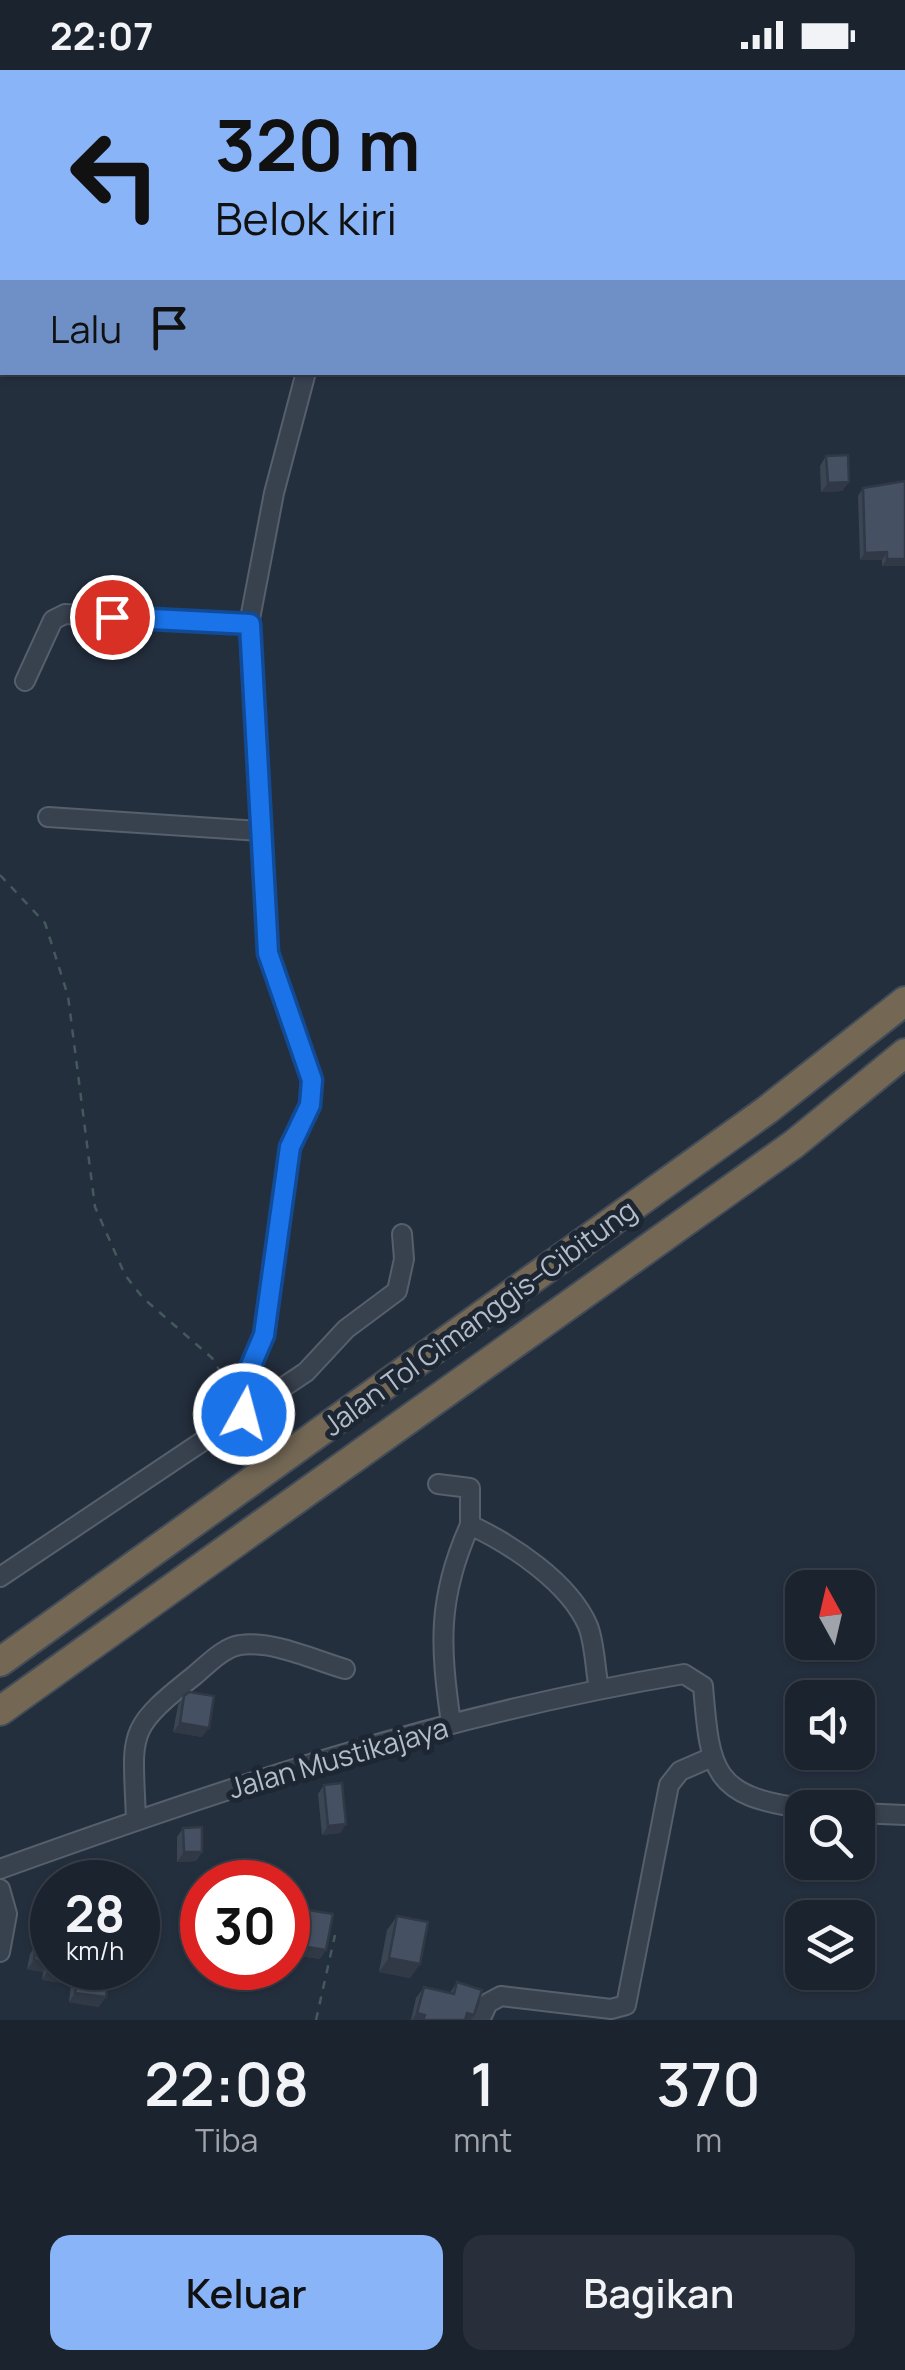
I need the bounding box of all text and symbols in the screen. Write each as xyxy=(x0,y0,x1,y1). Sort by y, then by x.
text: 22:07 xyxy=(50,9,154,61)
text: 320 m xyxy=(215,96,420,192)
icon: left xyxy=(50,110,180,240)
text: Belok kiri xyxy=(215,187,397,249)
icon: arrive xyxy=(142,300,197,355)
text: Lalu xyxy=(50,302,122,354)
pin xyxy=(70,575,155,660)
icon: arrive xyxy=(85,590,140,645)
street label: Jalan Tol Cimanggis–Cibitung xyxy=(315,1190,643,1444)
position arrow xyxy=(192,1362,296,1466)
north arrow xyxy=(785,1570,875,1660)
map controls xyxy=(785,1570,875,1990)
button: sound xyxy=(785,1680,875,1770)
street label: Jalan Mustikajaya xyxy=(224,1708,452,1806)
button: search xyxy=(785,1790,875,1880)
speed limit sign: 30 xyxy=(180,1860,310,1990)
text: 28 xyxy=(65,1879,125,1947)
button: layers xyxy=(785,1900,875,1990)
text: km/h xyxy=(66,1933,124,1968)
text: 22:08 xyxy=(144,2042,309,2124)
text: 1 xyxy=(470,2042,495,2124)
text: 370 xyxy=(657,2042,761,2124)
text: Tiba xyxy=(195,2118,258,2162)
text: mnt xyxy=(453,2118,512,2162)
text: m xyxy=(695,2118,722,2162)
button: Keluar xyxy=(50,2235,443,2350)
button: Bagikan xyxy=(463,2235,855,2350)

